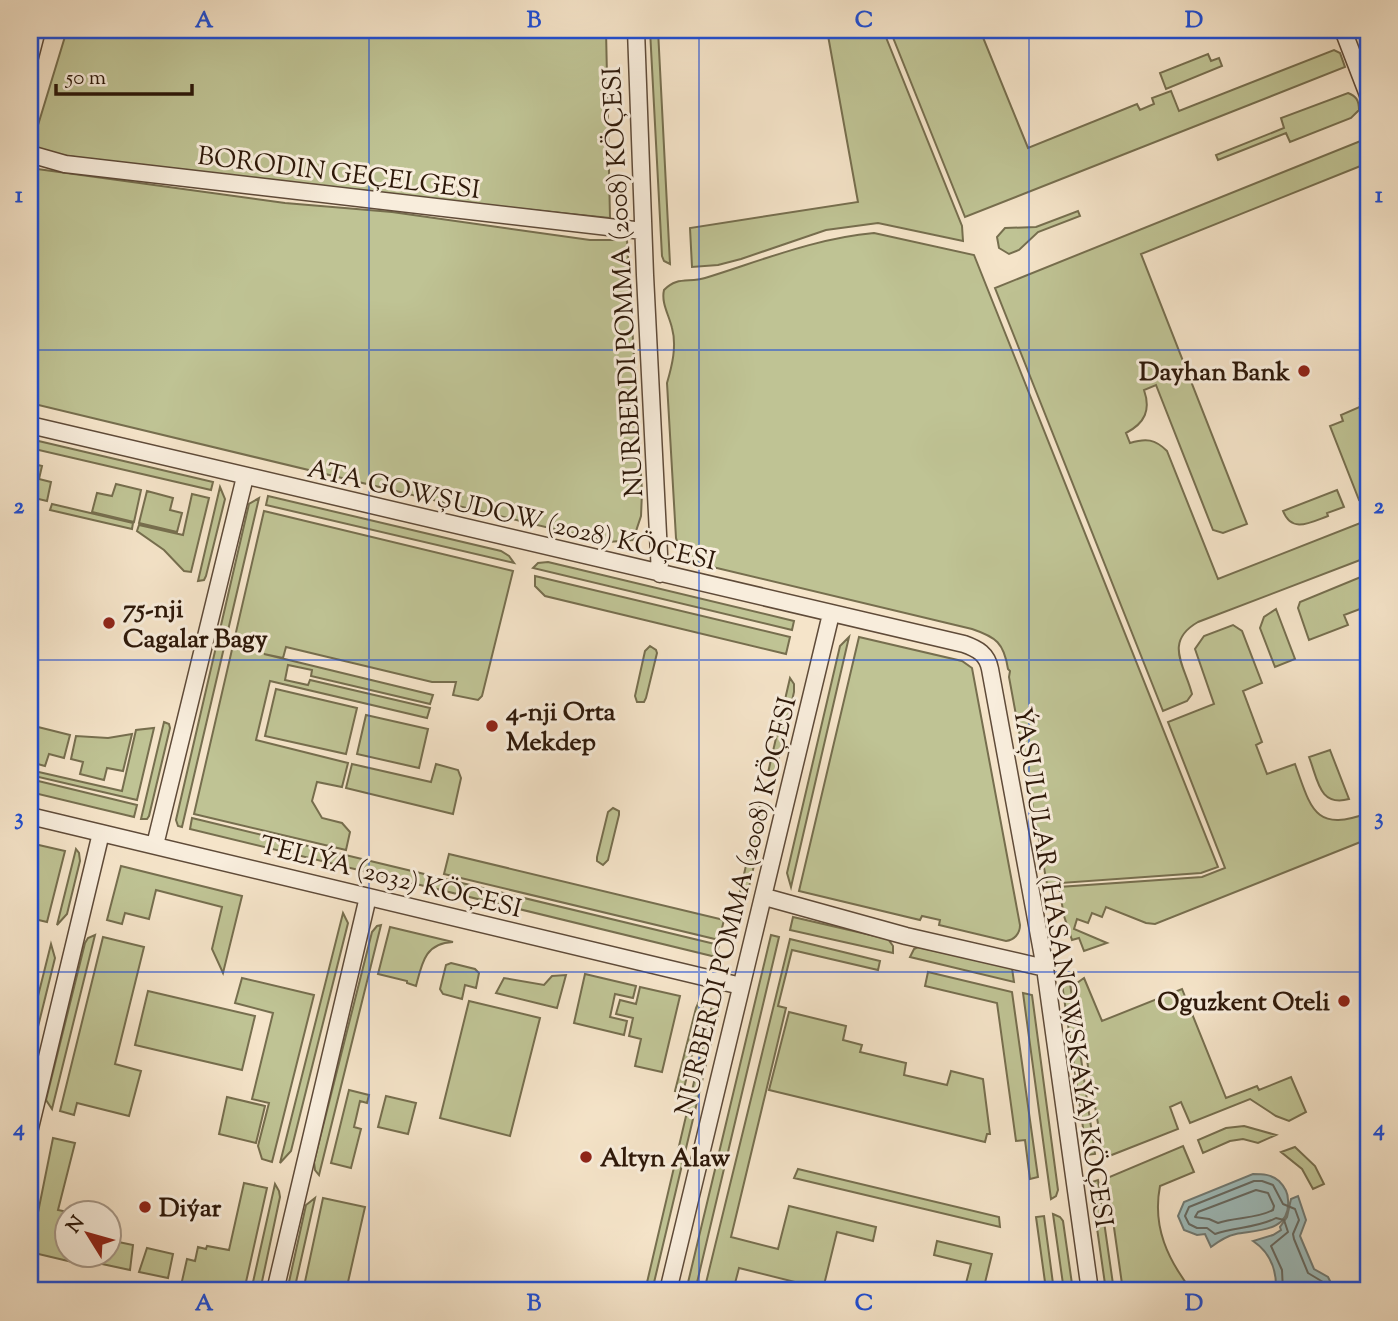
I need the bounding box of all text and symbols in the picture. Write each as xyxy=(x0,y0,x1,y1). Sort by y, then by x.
text: A xyxy=(195,5,214,38)
text: B xyxy=(527,5,542,38)
text: C xyxy=(855,5,873,38)
text: D xyxy=(1185,5,1203,38)
scale bar xyxy=(56,52,192,96)
text: 50 m xyxy=(65,64,106,94)
street label: NURBERDI POMMA (2008) KÖÇESI xyxy=(595,65,654,498)
street label: BORODIN GEÇELGESI xyxy=(195,139,483,210)
text: 1 xyxy=(15,180,23,213)
text: 1 xyxy=(1375,180,1383,213)
place label: Dayhan Bank xyxy=(1139,355,1291,392)
marker: Dayhan Bank xyxy=(1296,363,1312,379)
street label: ATA GOWŞUDOW (2028) KÖÇESI xyxy=(304,451,720,582)
text: 2 xyxy=(14,491,25,524)
text: 2 xyxy=(1374,491,1385,524)
place label: 75-nji Cagalar Bagy xyxy=(123,592,268,659)
marker: 75-nji Cagalar Bagy xyxy=(101,615,117,631)
street label: NURBERDI POMMA (2008) KÖÇESI xyxy=(667,693,808,1120)
place label: 4-nji Orta Mekdep xyxy=(505,695,616,762)
street label: ÝAŞULULAR (HASANOWSKAÝA) KÖÇESI xyxy=(1002,705,1121,1231)
marker: 4-nji Orta Mekdep xyxy=(484,718,500,734)
text: 3 xyxy=(14,802,24,835)
text: 3 xyxy=(1374,802,1384,835)
street label: TELIÝA (2032) KÖÇESI xyxy=(256,828,526,929)
place label: Oguzkent Oteli xyxy=(1157,985,1331,1022)
marker: Oguzkent Oteli xyxy=(1336,993,1352,1009)
text: 4 xyxy=(12,1113,25,1146)
text: 4 xyxy=(1372,1113,1385,1146)
place label: Altyn Alaw xyxy=(600,1141,731,1178)
marker: Altyn Alaw xyxy=(578,1149,594,1165)
place label: Diýar xyxy=(159,1191,221,1228)
north arrow xyxy=(52,1198,122,1268)
marker: Diýar xyxy=(137,1199,153,1215)
text: N xyxy=(61,1211,92,1239)
text: A xyxy=(195,1288,214,1321)
text: B xyxy=(527,1288,542,1321)
text: C xyxy=(855,1288,873,1321)
text: D xyxy=(1185,1288,1203,1321)

